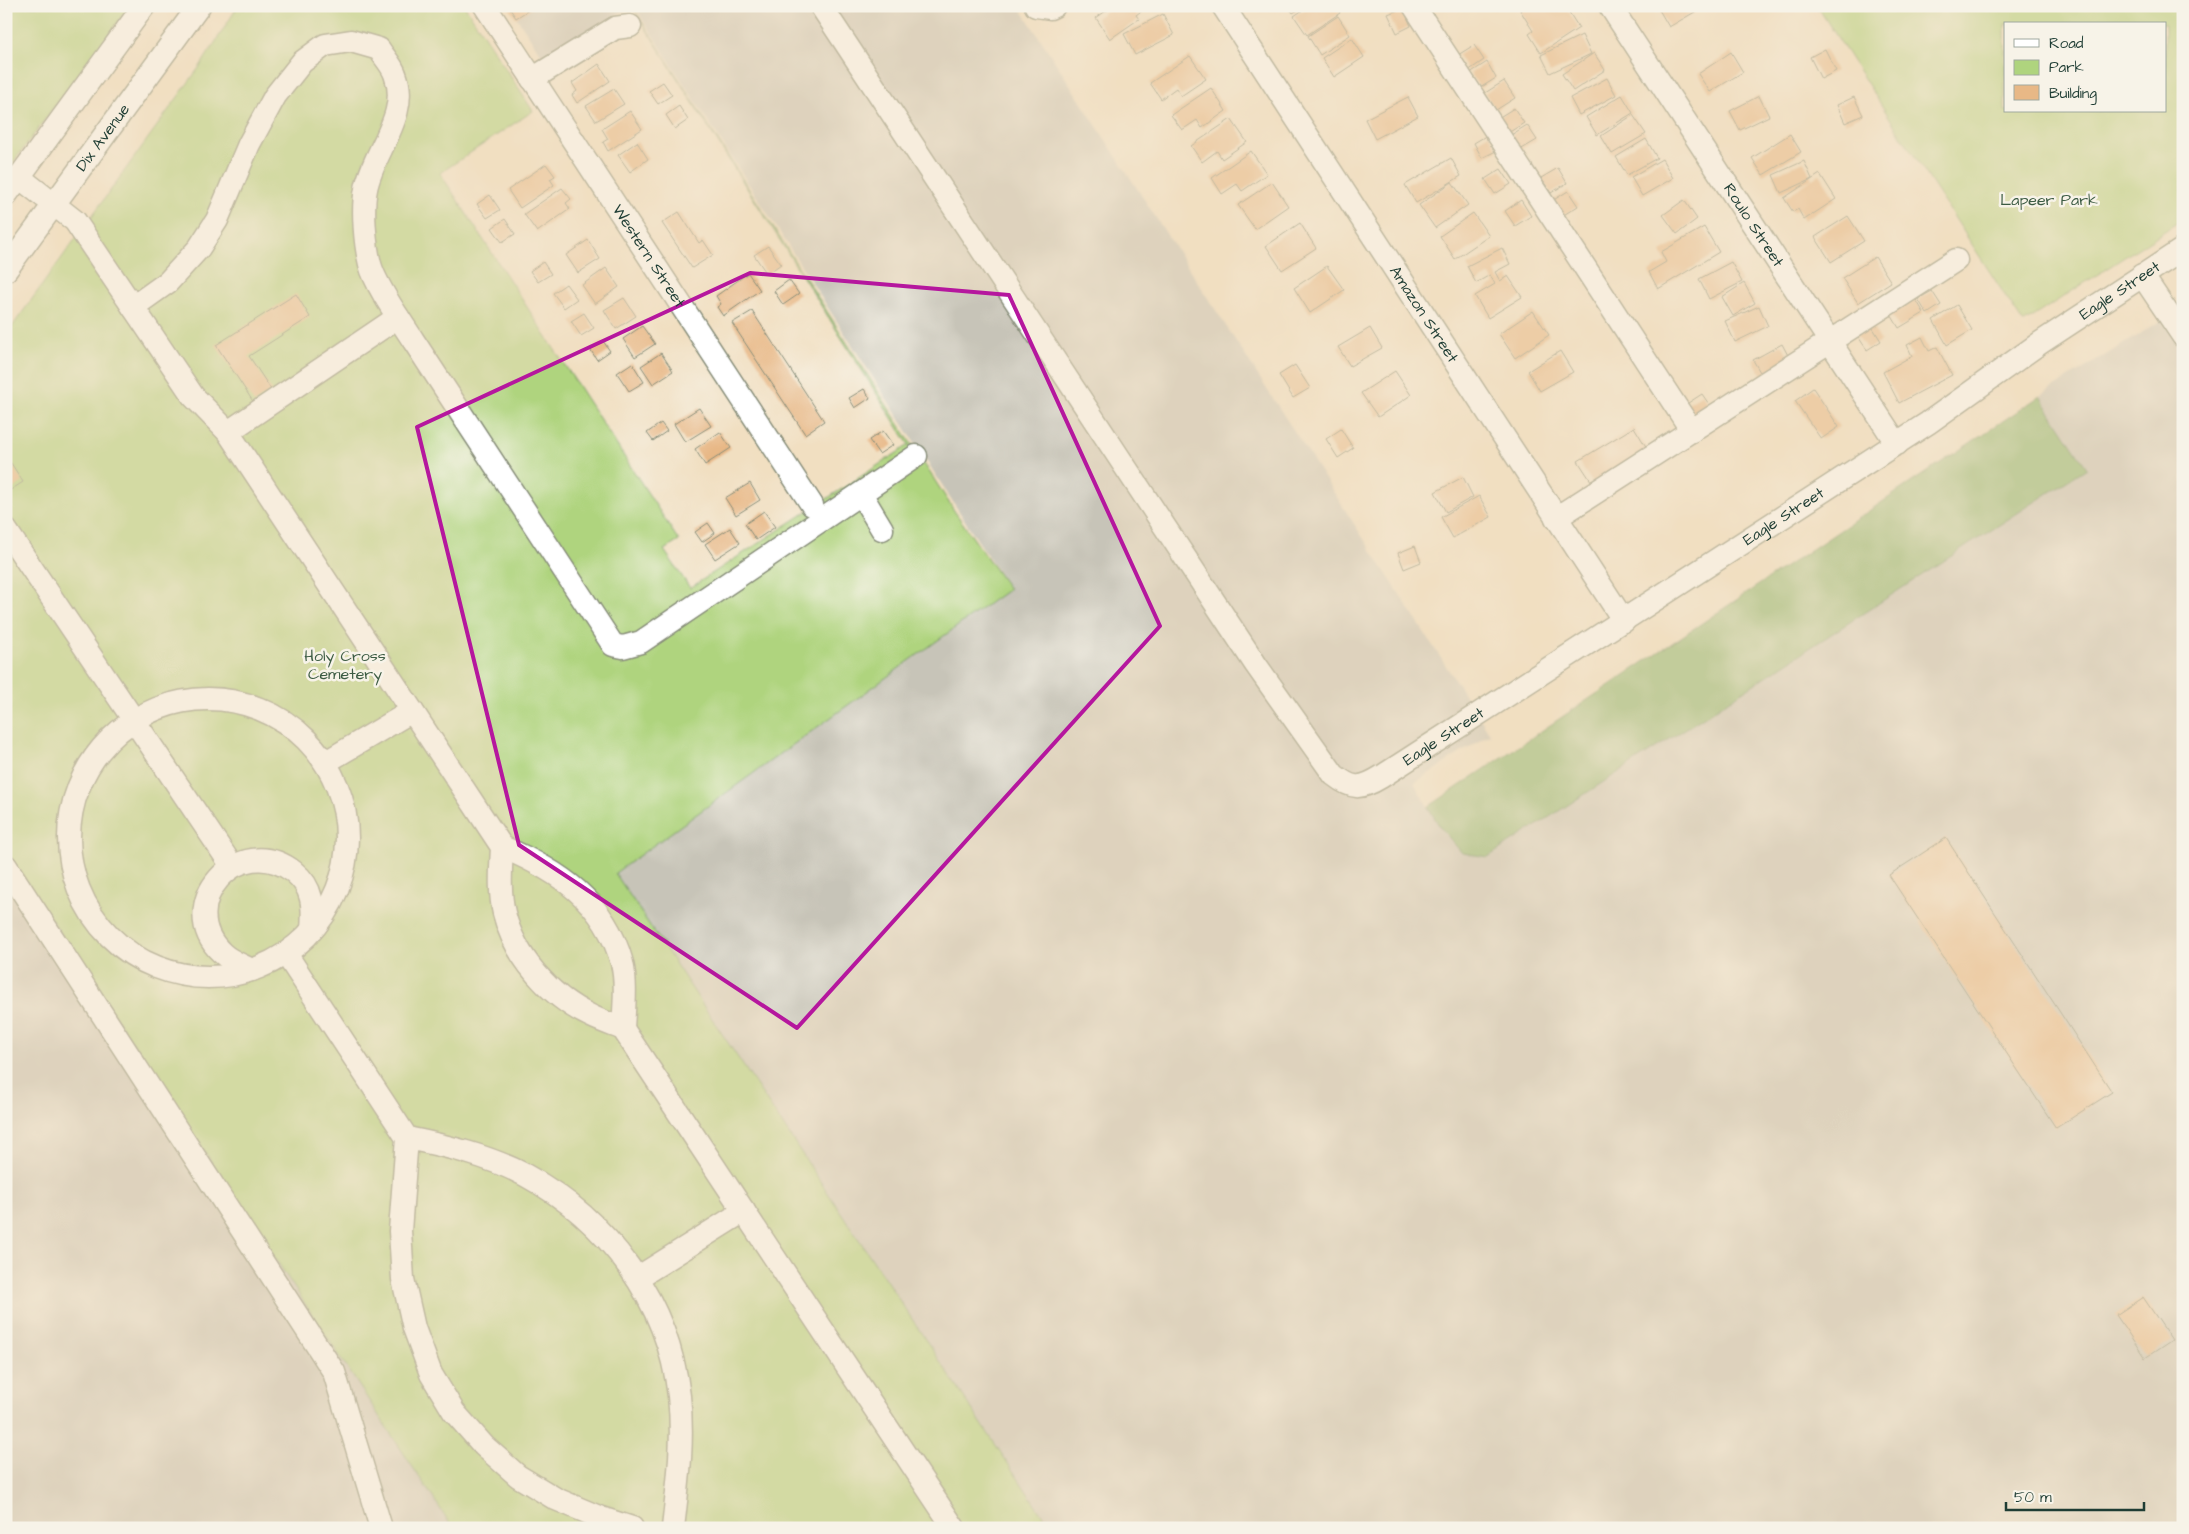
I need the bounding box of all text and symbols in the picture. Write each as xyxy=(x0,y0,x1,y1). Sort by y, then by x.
legend xyxy=(2004,22,2166,112)
text: Road xyxy=(2049,33,2084,54)
text: Park xyxy=(2049,57,2084,78)
text: Building xyxy=(2049,83,2097,105)
street label: Dix Avenue xyxy=(71,99,135,176)
street label: Roulo Street xyxy=(1718,179,1789,272)
park label: Lapeer Park xyxy=(2000,189,2098,211)
street label: Western Street xyxy=(607,200,691,313)
street label: Eagle Street xyxy=(2075,256,2165,325)
street label: Amazon Street xyxy=(1384,262,1464,367)
street label: Eagle Street xyxy=(1739,482,1829,551)
park label: Holy Cross Cemetery xyxy=(304,645,386,686)
street label: Eagle Street xyxy=(1399,702,1489,771)
scale bar xyxy=(2006,1479,2144,1511)
text: 50 m xyxy=(2014,1487,2052,1508)

